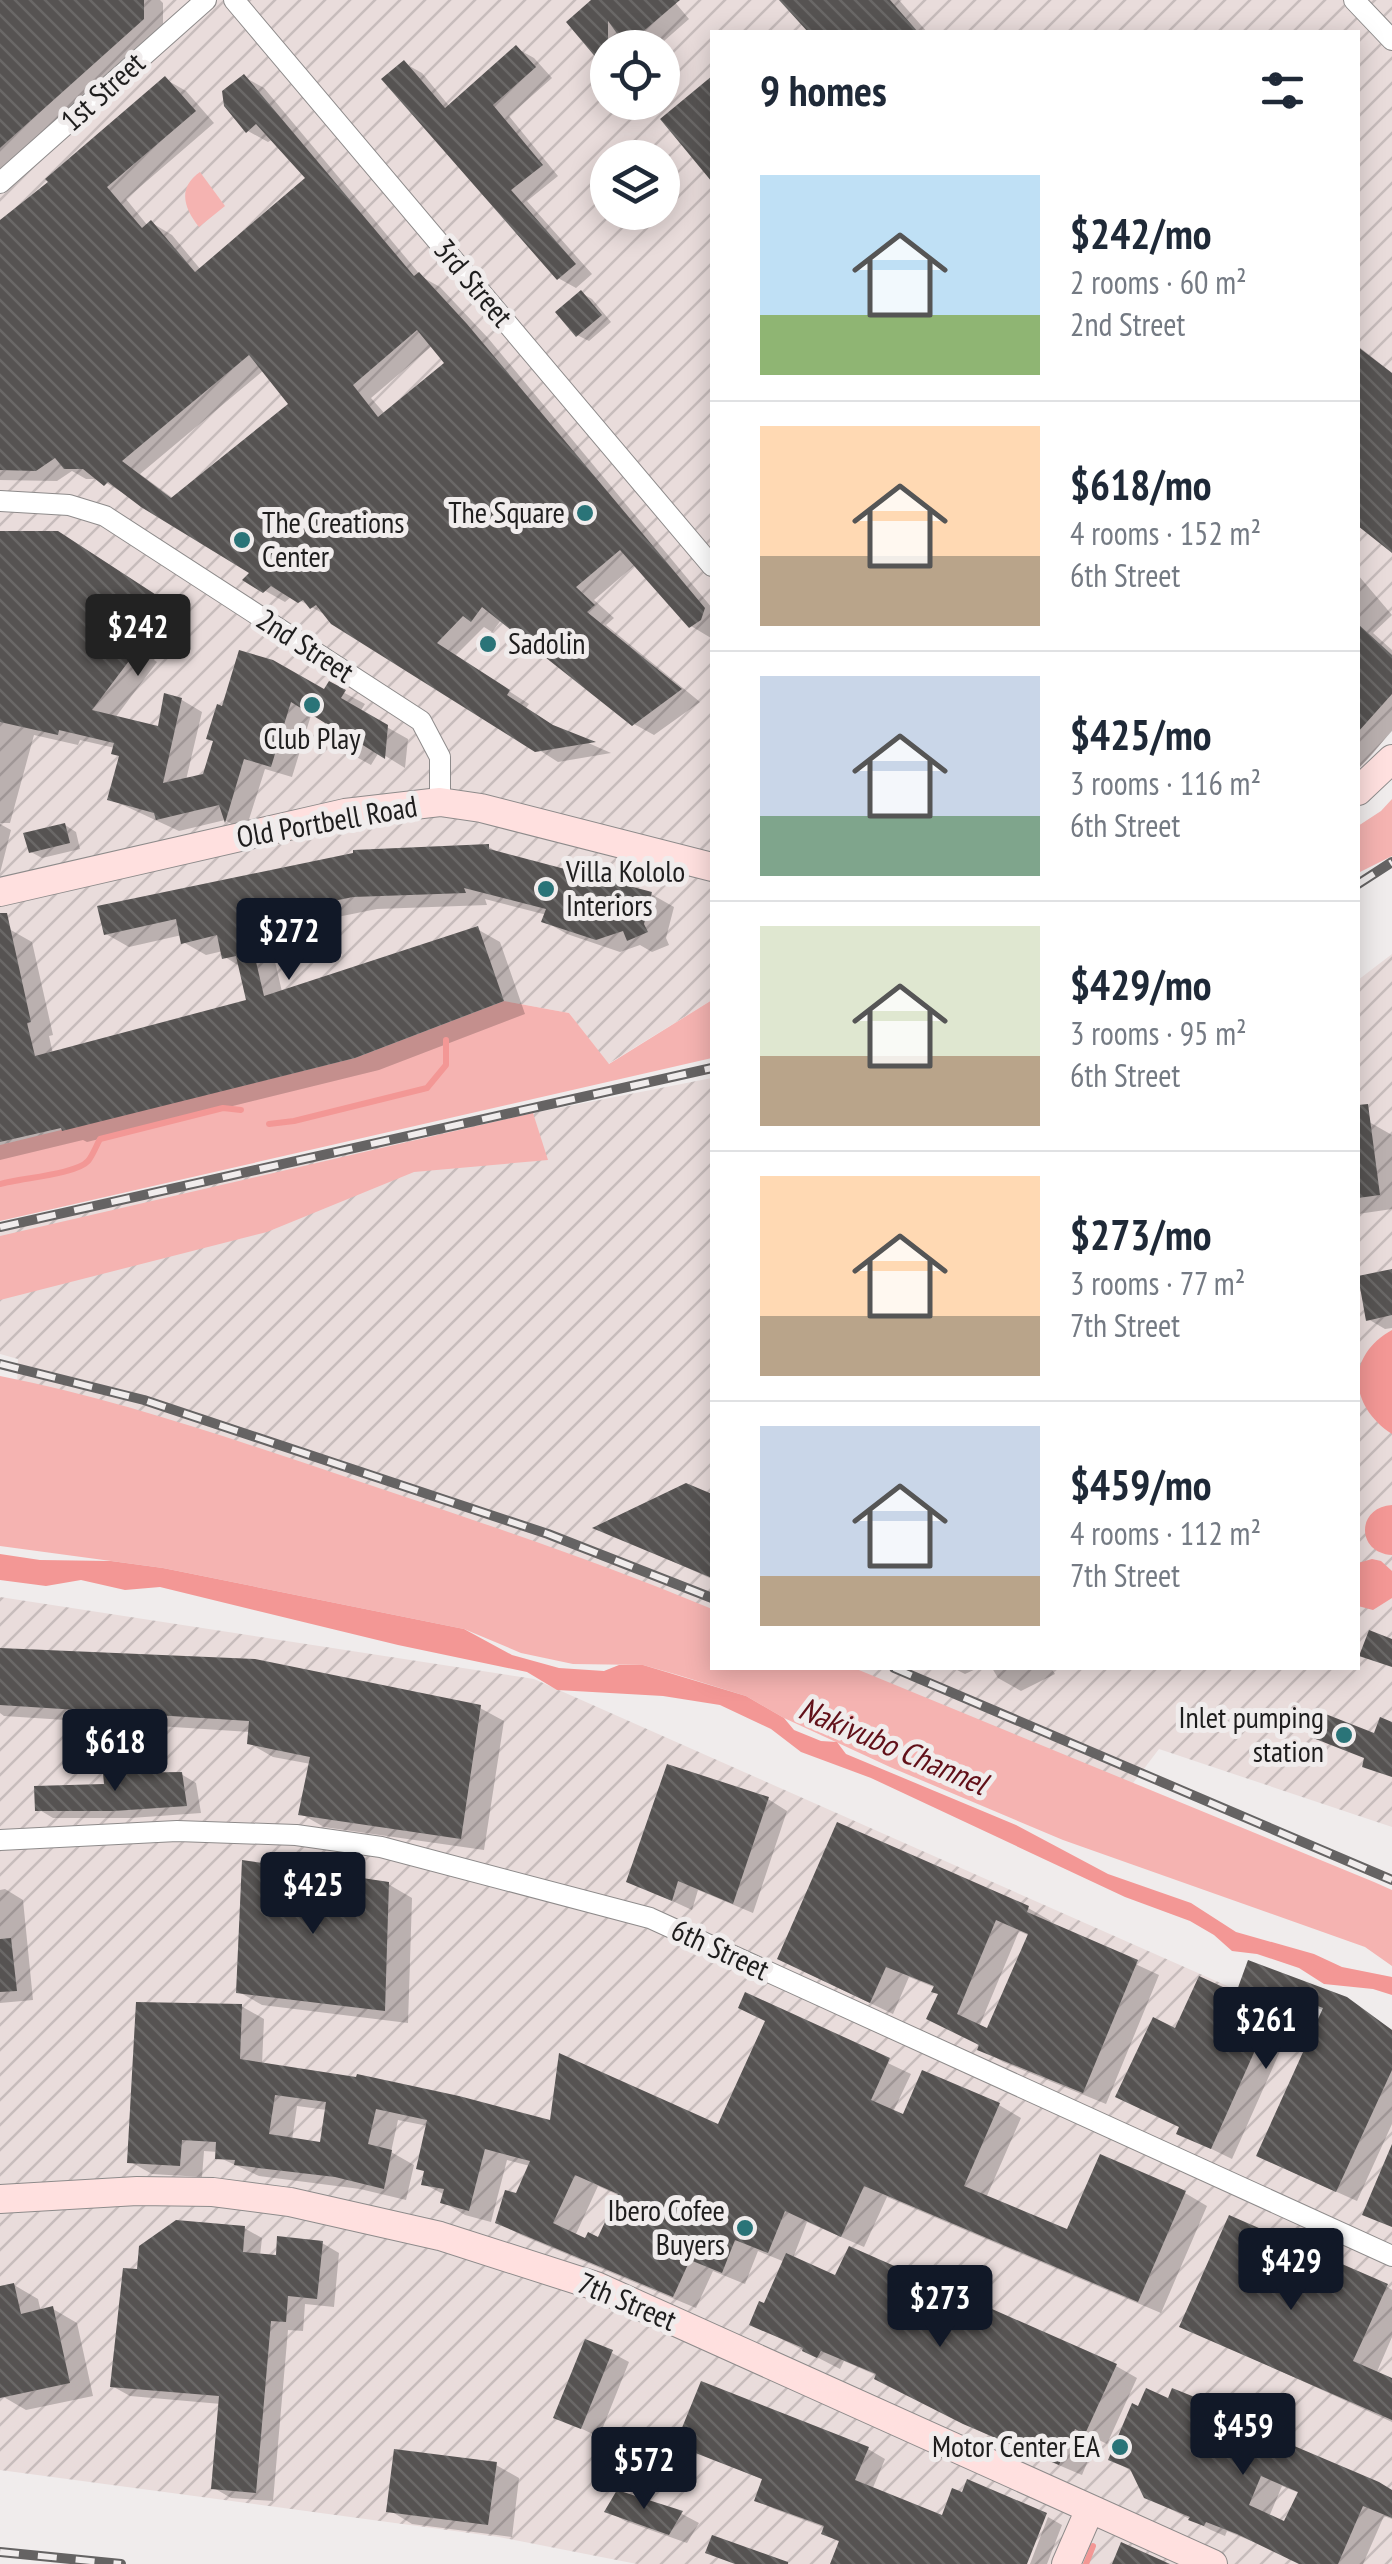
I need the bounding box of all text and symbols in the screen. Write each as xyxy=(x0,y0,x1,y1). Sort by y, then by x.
map controls xyxy=(590,30,680,230)
button: locate xyxy=(590,30,680,120)
street label: 1st Street xyxy=(52,42,153,139)
text: 9 homes xyxy=(760,63,887,118)
icon: filters xyxy=(1255,63,1310,118)
button: layers xyxy=(590,140,680,230)
text: $242/mo xyxy=(1070,206,1212,261)
icon: home xyxy=(840,215,960,335)
street label: 3rd Street xyxy=(426,230,523,335)
text: 2 rooms · 60 m² xyxy=(1070,261,1247,303)
text: 2nd Street xyxy=(1070,303,1185,345)
text: $618/mo xyxy=(1070,457,1212,512)
icon: home xyxy=(840,466,960,586)
place label: The Square xyxy=(448,492,565,531)
place label: The Creations Center xyxy=(262,502,404,575)
marker: The Square xyxy=(574,502,596,524)
text: 4 rooms · 152 m² xyxy=(1070,512,1261,554)
marker: The Creations Center xyxy=(231,529,253,551)
text: 6th Street xyxy=(1070,554,1180,596)
pin: $242 xyxy=(79,594,197,679)
street label: 2nd Street xyxy=(250,599,362,691)
text: $242 xyxy=(107,605,169,647)
place label: Sadolin xyxy=(508,623,585,662)
marker: Sadolin xyxy=(477,633,499,655)
marker: Club Play xyxy=(301,694,323,716)
text: $425/mo xyxy=(1070,707,1212,762)
icon: home xyxy=(840,716,960,836)
place label: Club Play xyxy=(264,718,361,757)
text: 3 rooms · 116 m² xyxy=(1070,762,1261,804)
street label: Old Portbell Road xyxy=(233,785,420,856)
text: 6th Street xyxy=(1070,804,1180,846)
place label: Villa Kololo Interiors xyxy=(565,851,685,924)
marker: Villa Kololo Interiors xyxy=(535,878,557,900)
pin: $272 xyxy=(230,898,348,983)
text: $272 xyxy=(258,909,320,951)
text: $429/mo xyxy=(1070,957,1212,1012)
icon: home xyxy=(840,966,960,1086)
text: 3 rooms · 95 m² xyxy=(1070,1012,1247,1054)
text: 6th Street xyxy=(1070,1054,1180,1096)
text: $273/mo xyxy=(1070,1207,1212,1262)
icon: home xyxy=(840,1216,960,1336)
text: 3 rooms · 77 m² xyxy=(1070,1262,1245,1304)
text: 7th Street xyxy=(1070,1304,1180,1346)
text: $459/mo xyxy=(1070,1457,1212,1512)
icon: home xyxy=(840,1466,960,1586)
text: 4 rooms · 112 m² xyxy=(1070,1512,1261,1554)
text: 7th Street xyxy=(1070,1554,1180,1596)
water label: Nakivubo Channel xyxy=(793,1687,996,1805)
place label: Inlet pumping station xyxy=(1179,1697,1324,1770)
pin: $618 xyxy=(56,1709,174,1794)
text: $618 xyxy=(84,1720,146,1762)
marker: Inlet pumping station xyxy=(1333,1724,1355,1746)
pin: $425 xyxy=(254,1852,372,1937)
text: $425 xyxy=(282,1863,344,1905)
street label: 6th Street xyxy=(666,1909,776,1988)
pin: $261 xyxy=(1207,1987,1325,2072)
text: $261 xyxy=(1235,1998,1297,2040)
place label: Ibero Cofee Buyers xyxy=(607,2190,725,2263)
marker: Ibero Cofee Buyers xyxy=(734,2217,756,2239)
pin: $429 xyxy=(1232,2228,1350,2313)
text: $429 xyxy=(1260,2239,1322,2281)
street label: 7th Street xyxy=(572,2263,683,2339)
pin: $273 xyxy=(881,2265,999,2350)
text: $273 xyxy=(909,2276,971,2318)
pin: $459 xyxy=(1184,2393,1302,2478)
text: $459 xyxy=(1212,2404,1274,2446)
place label: Motor Center EA xyxy=(932,2426,1101,2465)
pin: $572 xyxy=(585,2427,703,2512)
marker: Motor Center EA xyxy=(1109,2436,1131,2458)
text: $572 xyxy=(613,2438,675,2480)

